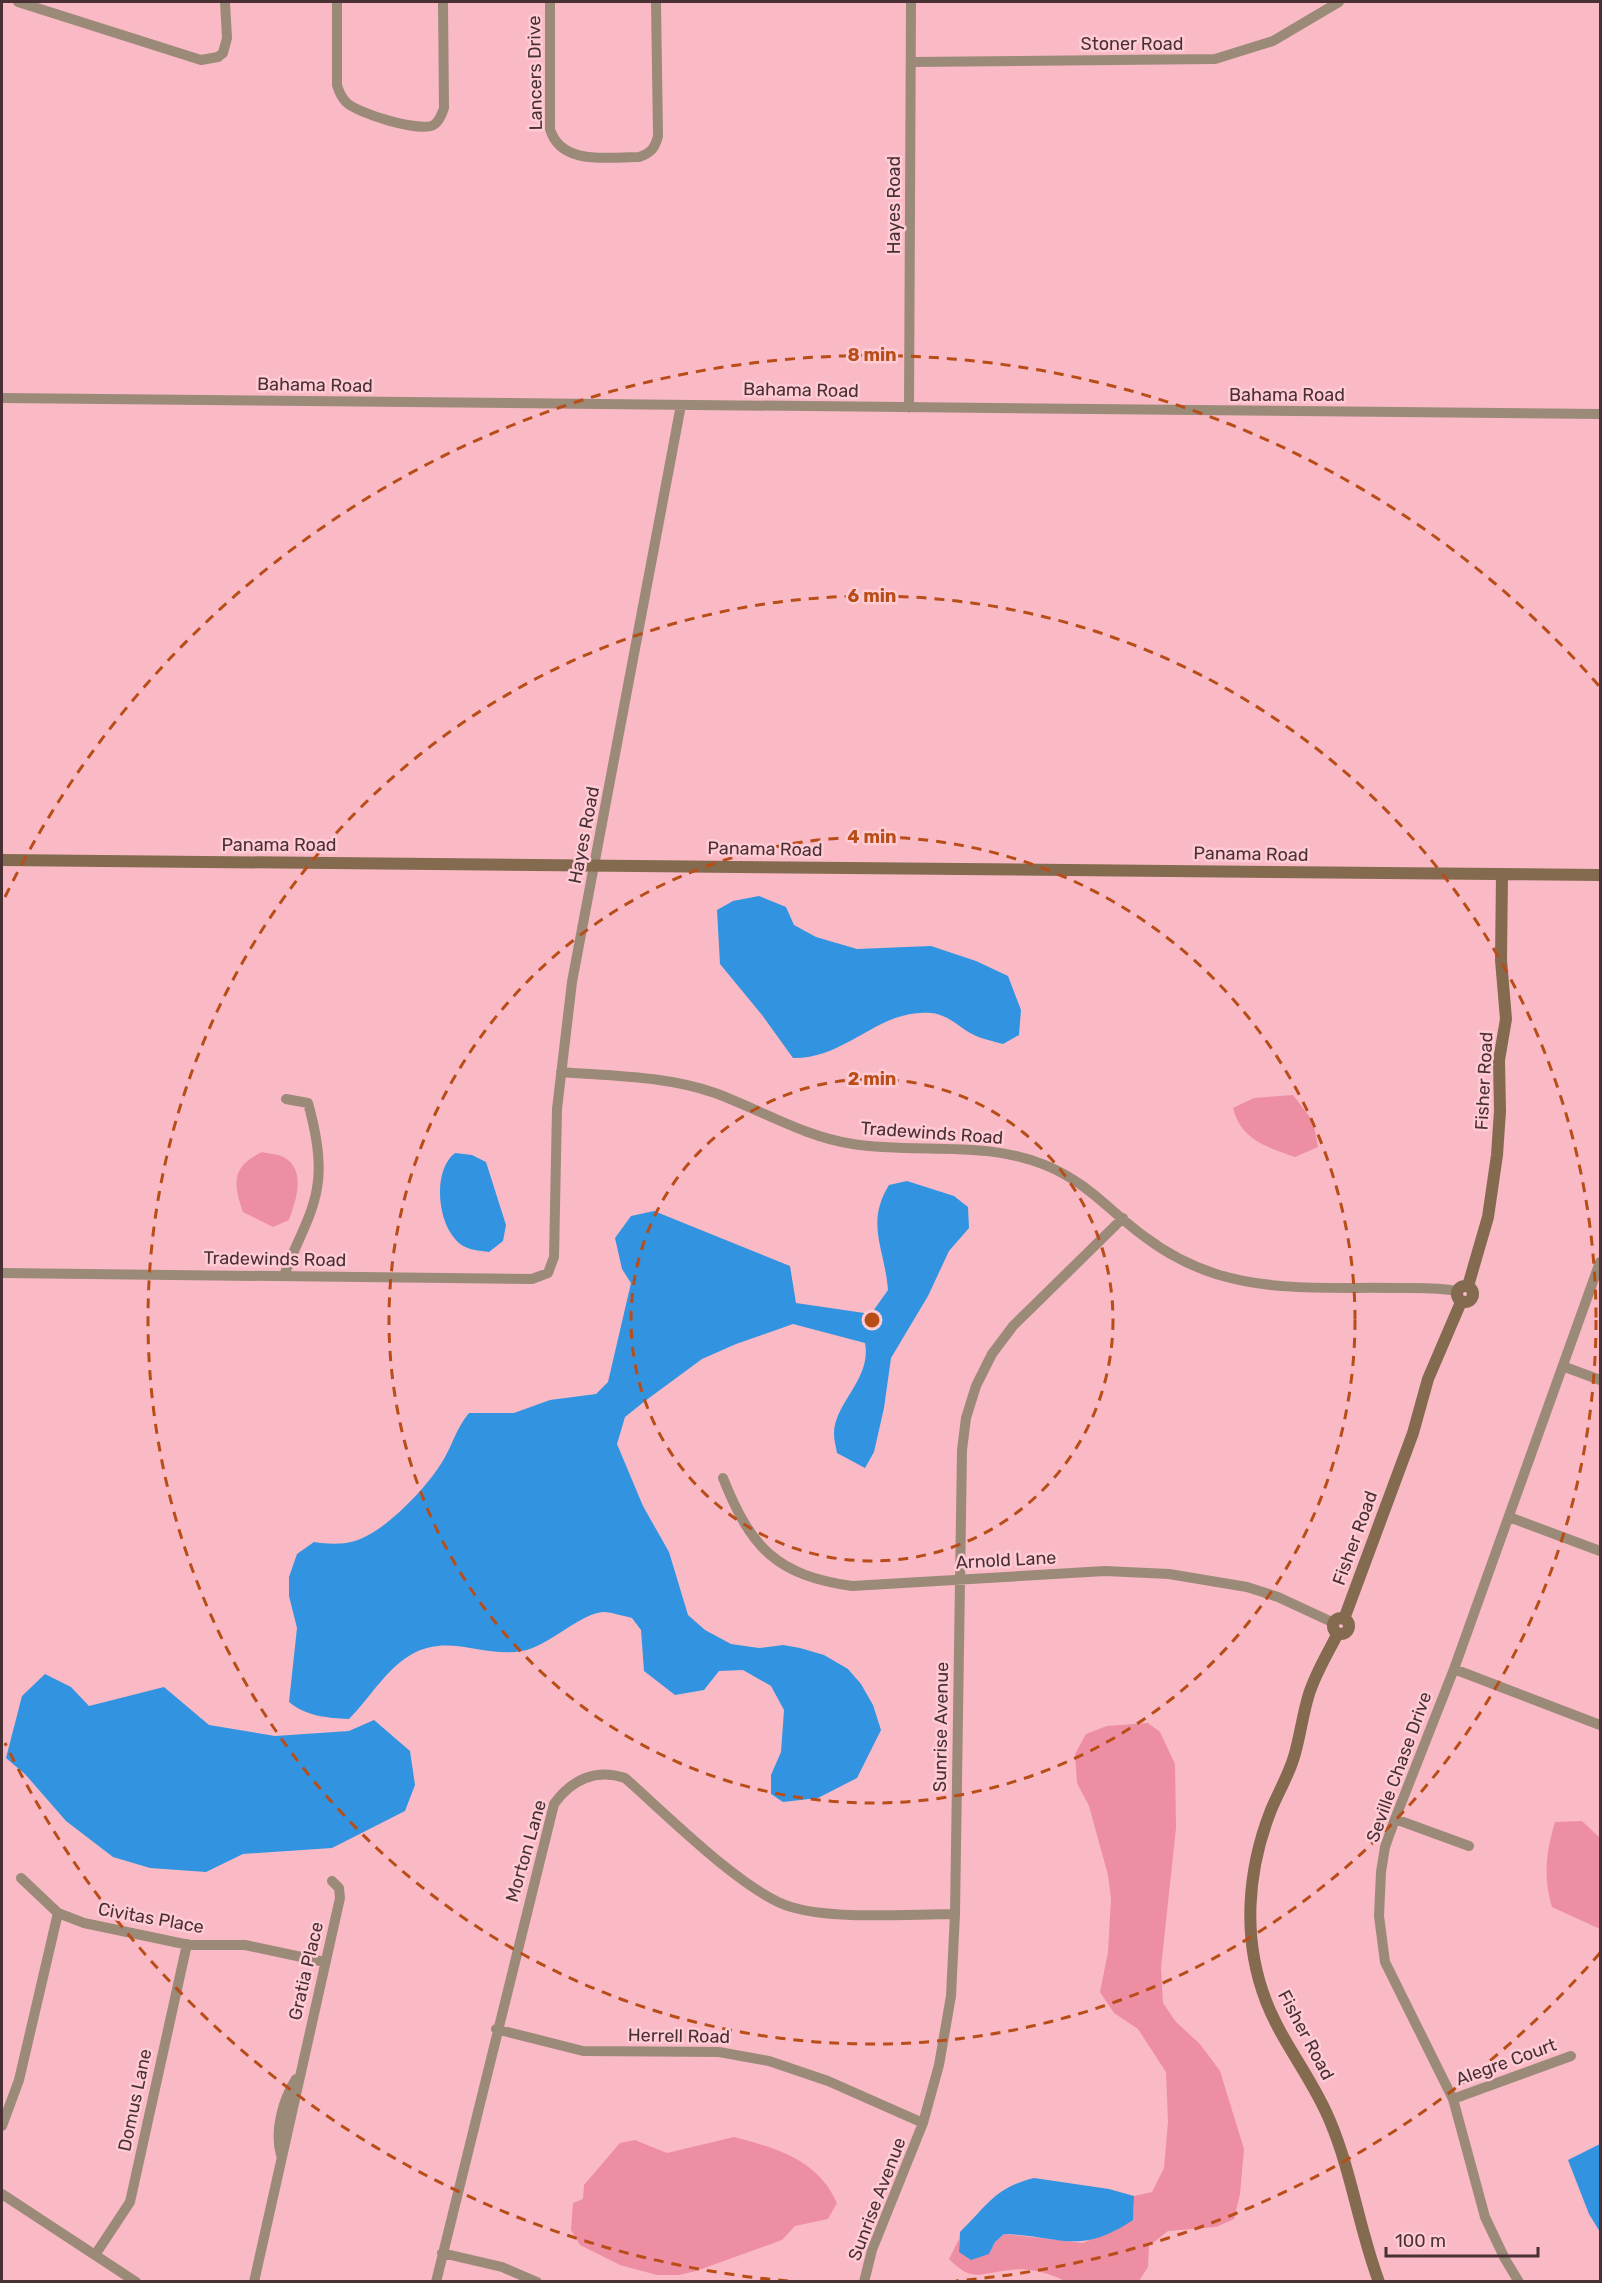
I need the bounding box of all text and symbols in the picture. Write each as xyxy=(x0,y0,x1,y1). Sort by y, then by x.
street label: Lancers Drive xyxy=(523,15,547,131)
street label: Stoner Road xyxy=(1080,33,1184,55)
street label: Hayes Road xyxy=(883,156,905,254)
text: 8 min xyxy=(847,344,897,366)
street label: Bahama Road xyxy=(257,373,373,397)
street label: Bahama Road xyxy=(743,378,859,402)
street label: Bahama Road xyxy=(1229,384,1345,406)
text: 6 min xyxy=(848,585,896,607)
street label: Hayes Road xyxy=(564,785,604,885)
text: 4 min xyxy=(847,826,897,848)
street label: Panama Road xyxy=(221,834,337,856)
street label: Panama Road xyxy=(707,837,823,861)
street label: Panama Road xyxy=(1193,842,1309,866)
street label: Fisher Road xyxy=(1470,1031,1498,1131)
text: 2 min xyxy=(848,1068,896,1090)
street label: Tradewinds Road xyxy=(860,1117,1004,1149)
street label: Tradewinds Road xyxy=(203,1247,347,1271)
centre of rings xyxy=(862,1310,882,1330)
street label: Fisher Road xyxy=(1328,1488,1382,1588)
street label: Arnold Lane xyxy=(955,1546,1057,1574)
street label: Sunrise Avenue xyxy=(929,1662,953,1792)
street label: Seville Chase Drive xyxy=(1362,1689,1436,1845)
street label: Morton Lane xyxy=(501,1797,551,1905)
street label: Civitas Place xyxy=(96,1898,206,1938)
street label: Gratia Place xyxy=(284,1920,328,2022)
street label: Fisher Road xyxy=(1273,1986,1339,2084)
street label: Herrell Road xyxy=(628,2024,730,2048)
street label: Alegre Court xyxy=(1453,2034,1559,2090)
street label: Domus Lane xyxy=(113,2047,157,2153)
street label: Sunrise Avenue xyxy=(843,2134,911,2264)
scale bar xyxy=(1386,2220,1538,2258)
text: 100 m xyxy=(1395,2230,1446,2252)

